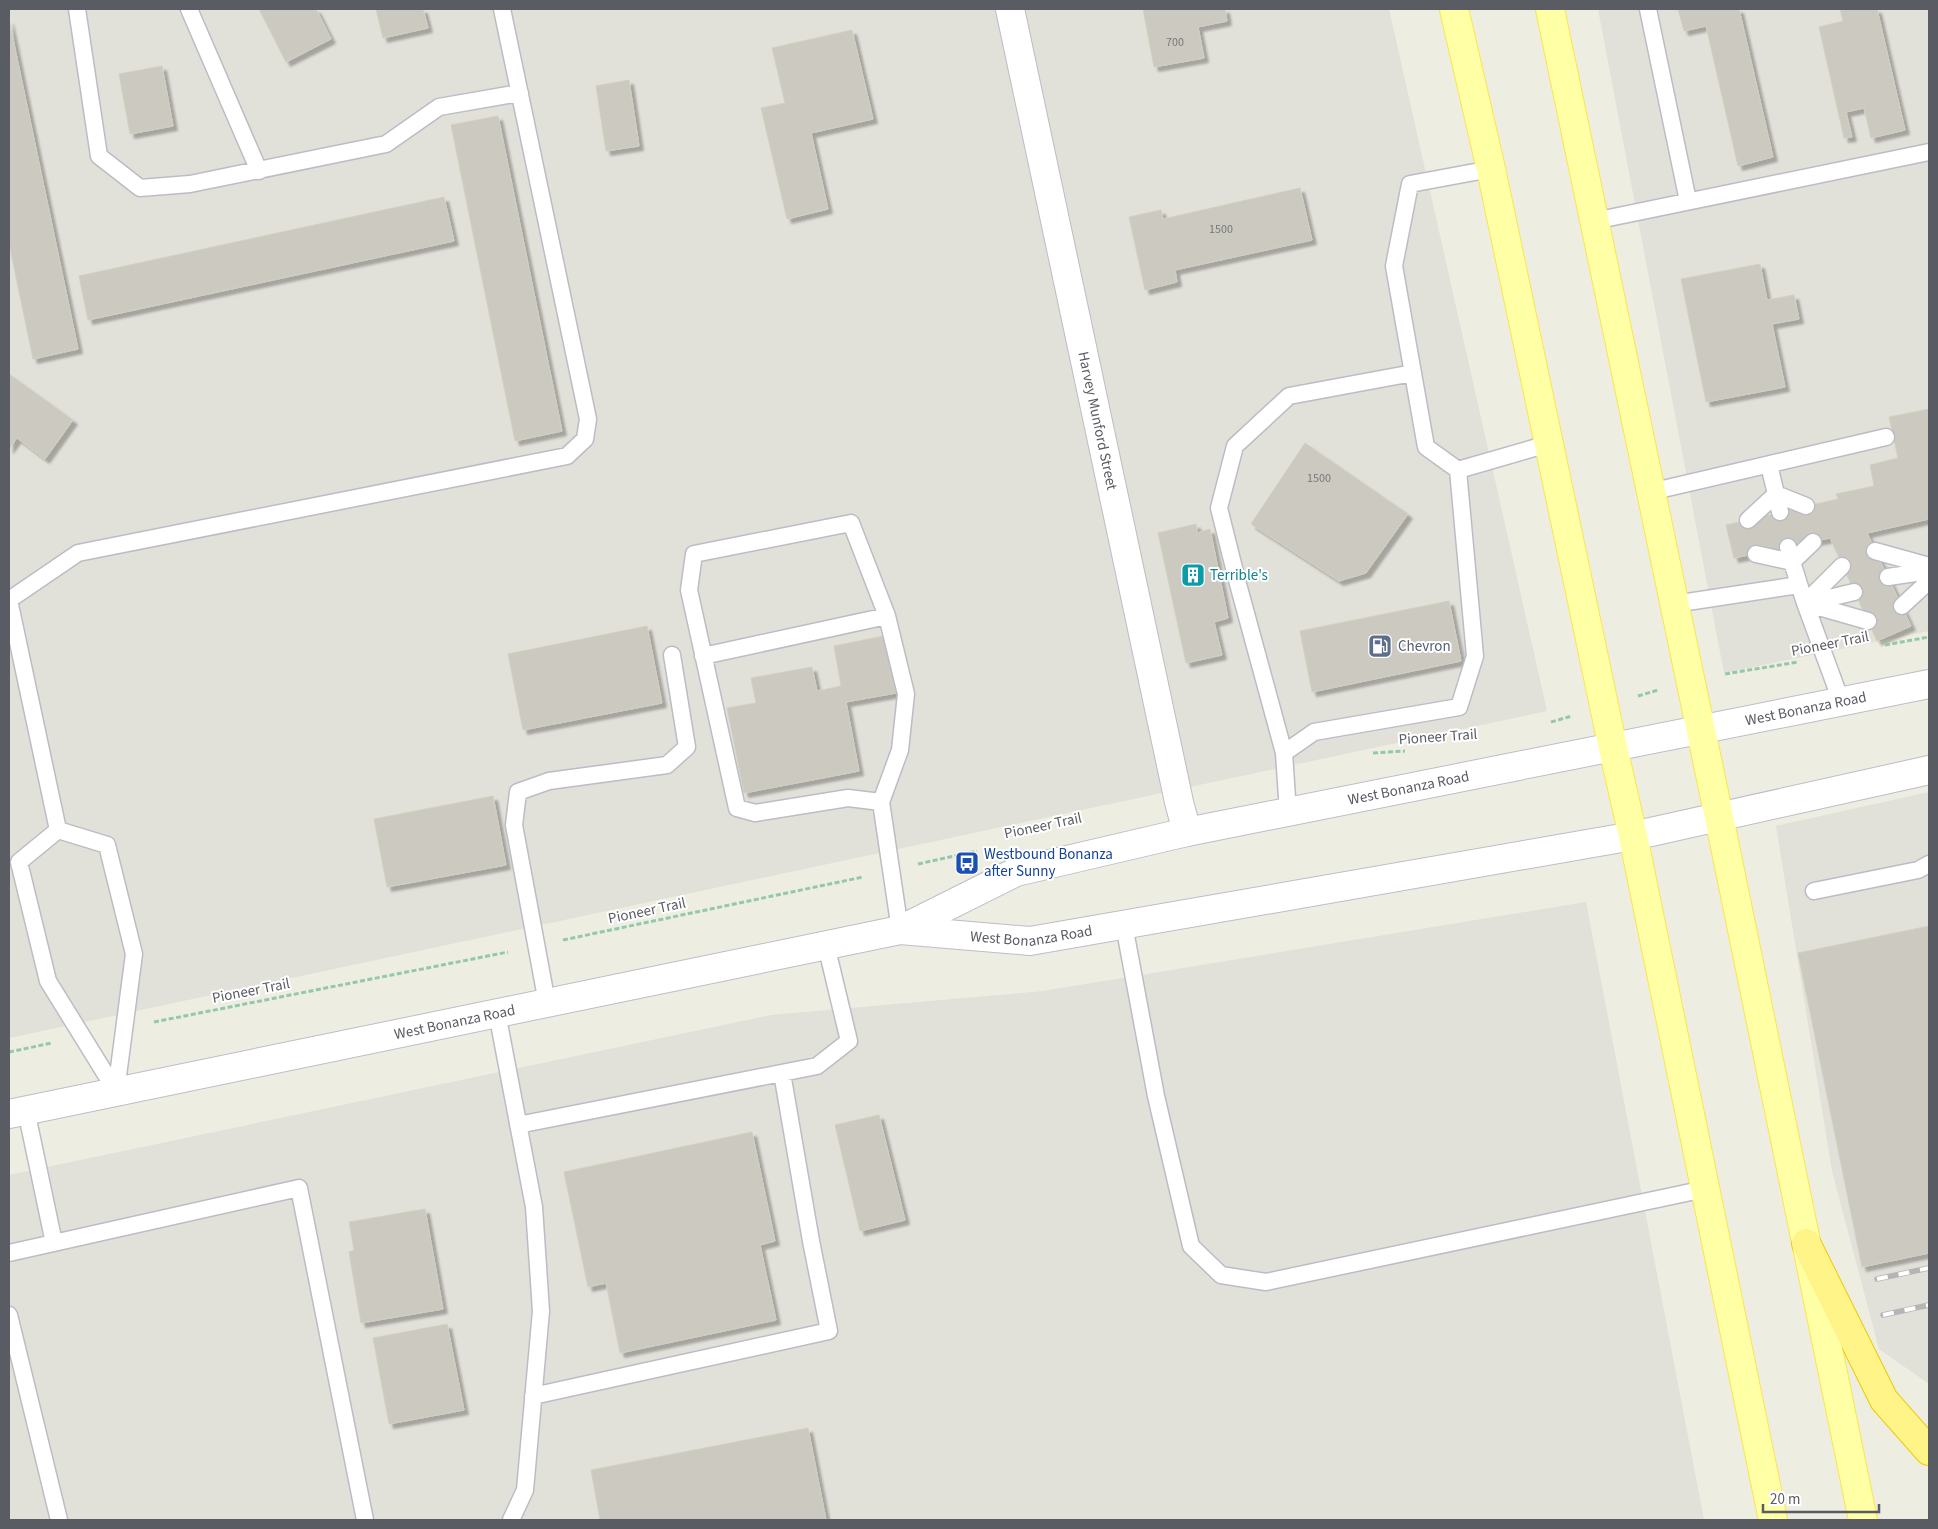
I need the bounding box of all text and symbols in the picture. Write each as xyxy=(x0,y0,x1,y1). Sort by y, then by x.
house number: 700 xyxy=(1166,34,1184,51)
house number: 1500 xyxy=(1209,221,1233,238)
street label: Harvey Munford Street xyxy=(1073,350,1123,492)
house number: 1500 xyxy=(1307,470,1331,487)
building icon: Terrible's xyxy=(1180,562,1206,588)
place label: Terrible's xyxy=(1210,565,1268,586)
street label: Pioneer Trail xyxy=(1789,626,1871,662)
fuel station icon: Chevron xyxy=(1367,633,1393,659)
place label: Chevron xyxy=(1398,636,1451,657)
street label: West Bonanza Road xyxy=(1743,686,1868,731)
street label: Pioneer Trail xyxy=(1398,724,1478,750)
street label: West Bonanza Road xyxy=(1346,765,1471,810)
street label: Pioneer Trail xyxy=(1002,807,1084,844)
place label: Westbound Bonanza after Sunny xyxy=(984,844,1113,882)
bus stop icon: Westbound Bonanza after Sunny xyxy=(954,850,980,876)
street label: Pioneer Trail xyxy=(606,892,688,929)
street label: West Bonanza Road xyxy=(969,920,1094,952)
street label: Pioneer Trail xyxy=(210,973,292,1009)
street label: West Bonanza Road xyxy=(392,999,517,1045)
scale bar xyxy=(1763,1482,1879,1514)
text: 20 m xyxy=(1770,1489,1800,1510)

